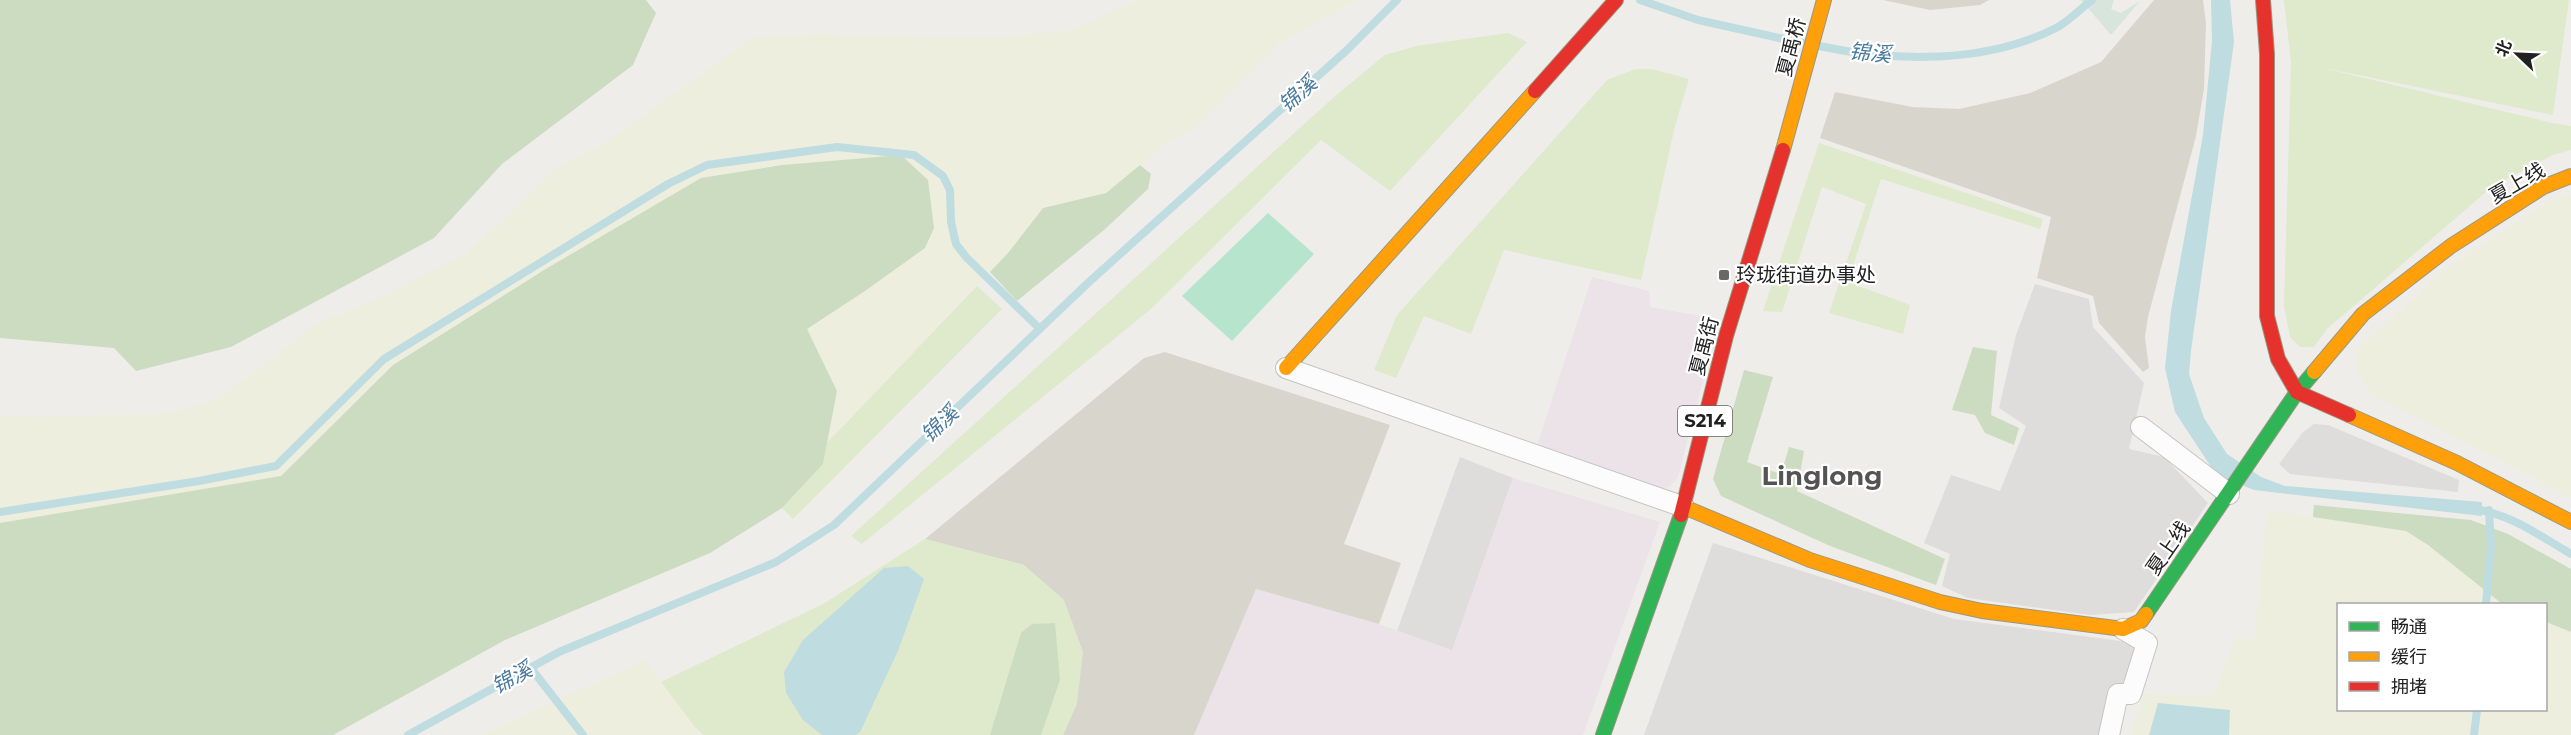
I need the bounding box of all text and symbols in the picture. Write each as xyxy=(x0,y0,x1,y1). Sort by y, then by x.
street label: 夏禹桥 xyxy=(1772,15,1810,79)
north arrow xyxy=(2487,24,2547,84)
text: 北 xyxy=(2492,37,2516,59)
water label: 锦溪 xyxy=(1848,38,1894,67)
water label: 锦溪 xyxy=(1274,69,1323,117)
street label: 夏上线 xyxy=(2485,158,2549,208)
place label: 玲珑街道办事处 xyxy=(1736,263,1876,287)
marker: 玲珑街道办事处 xyxy=(1717,268,1731,282)
street label: 夏禹街 xyxy=(1685,314,1723,378)
water label: 锦溪 xyxy=(916,399,965,447)
road number: S214 xyxy=(1678,406,1732,436)
district label: Linglong xyxy=(1762,460,1882,492)
street label: 夏上线 xyxy=(2141,517,2195,579)
legend xyxy=(2337,603,2547,711)
text: 畅通 xyxy=(2391,616,2427,638)
text: 缓行 xyxy=(2391,646,2427,668)
water label: 锦溪 xyxy=(487,655,538,699)
text: 拥堵 xyxy=(2391,676,2427,698)

